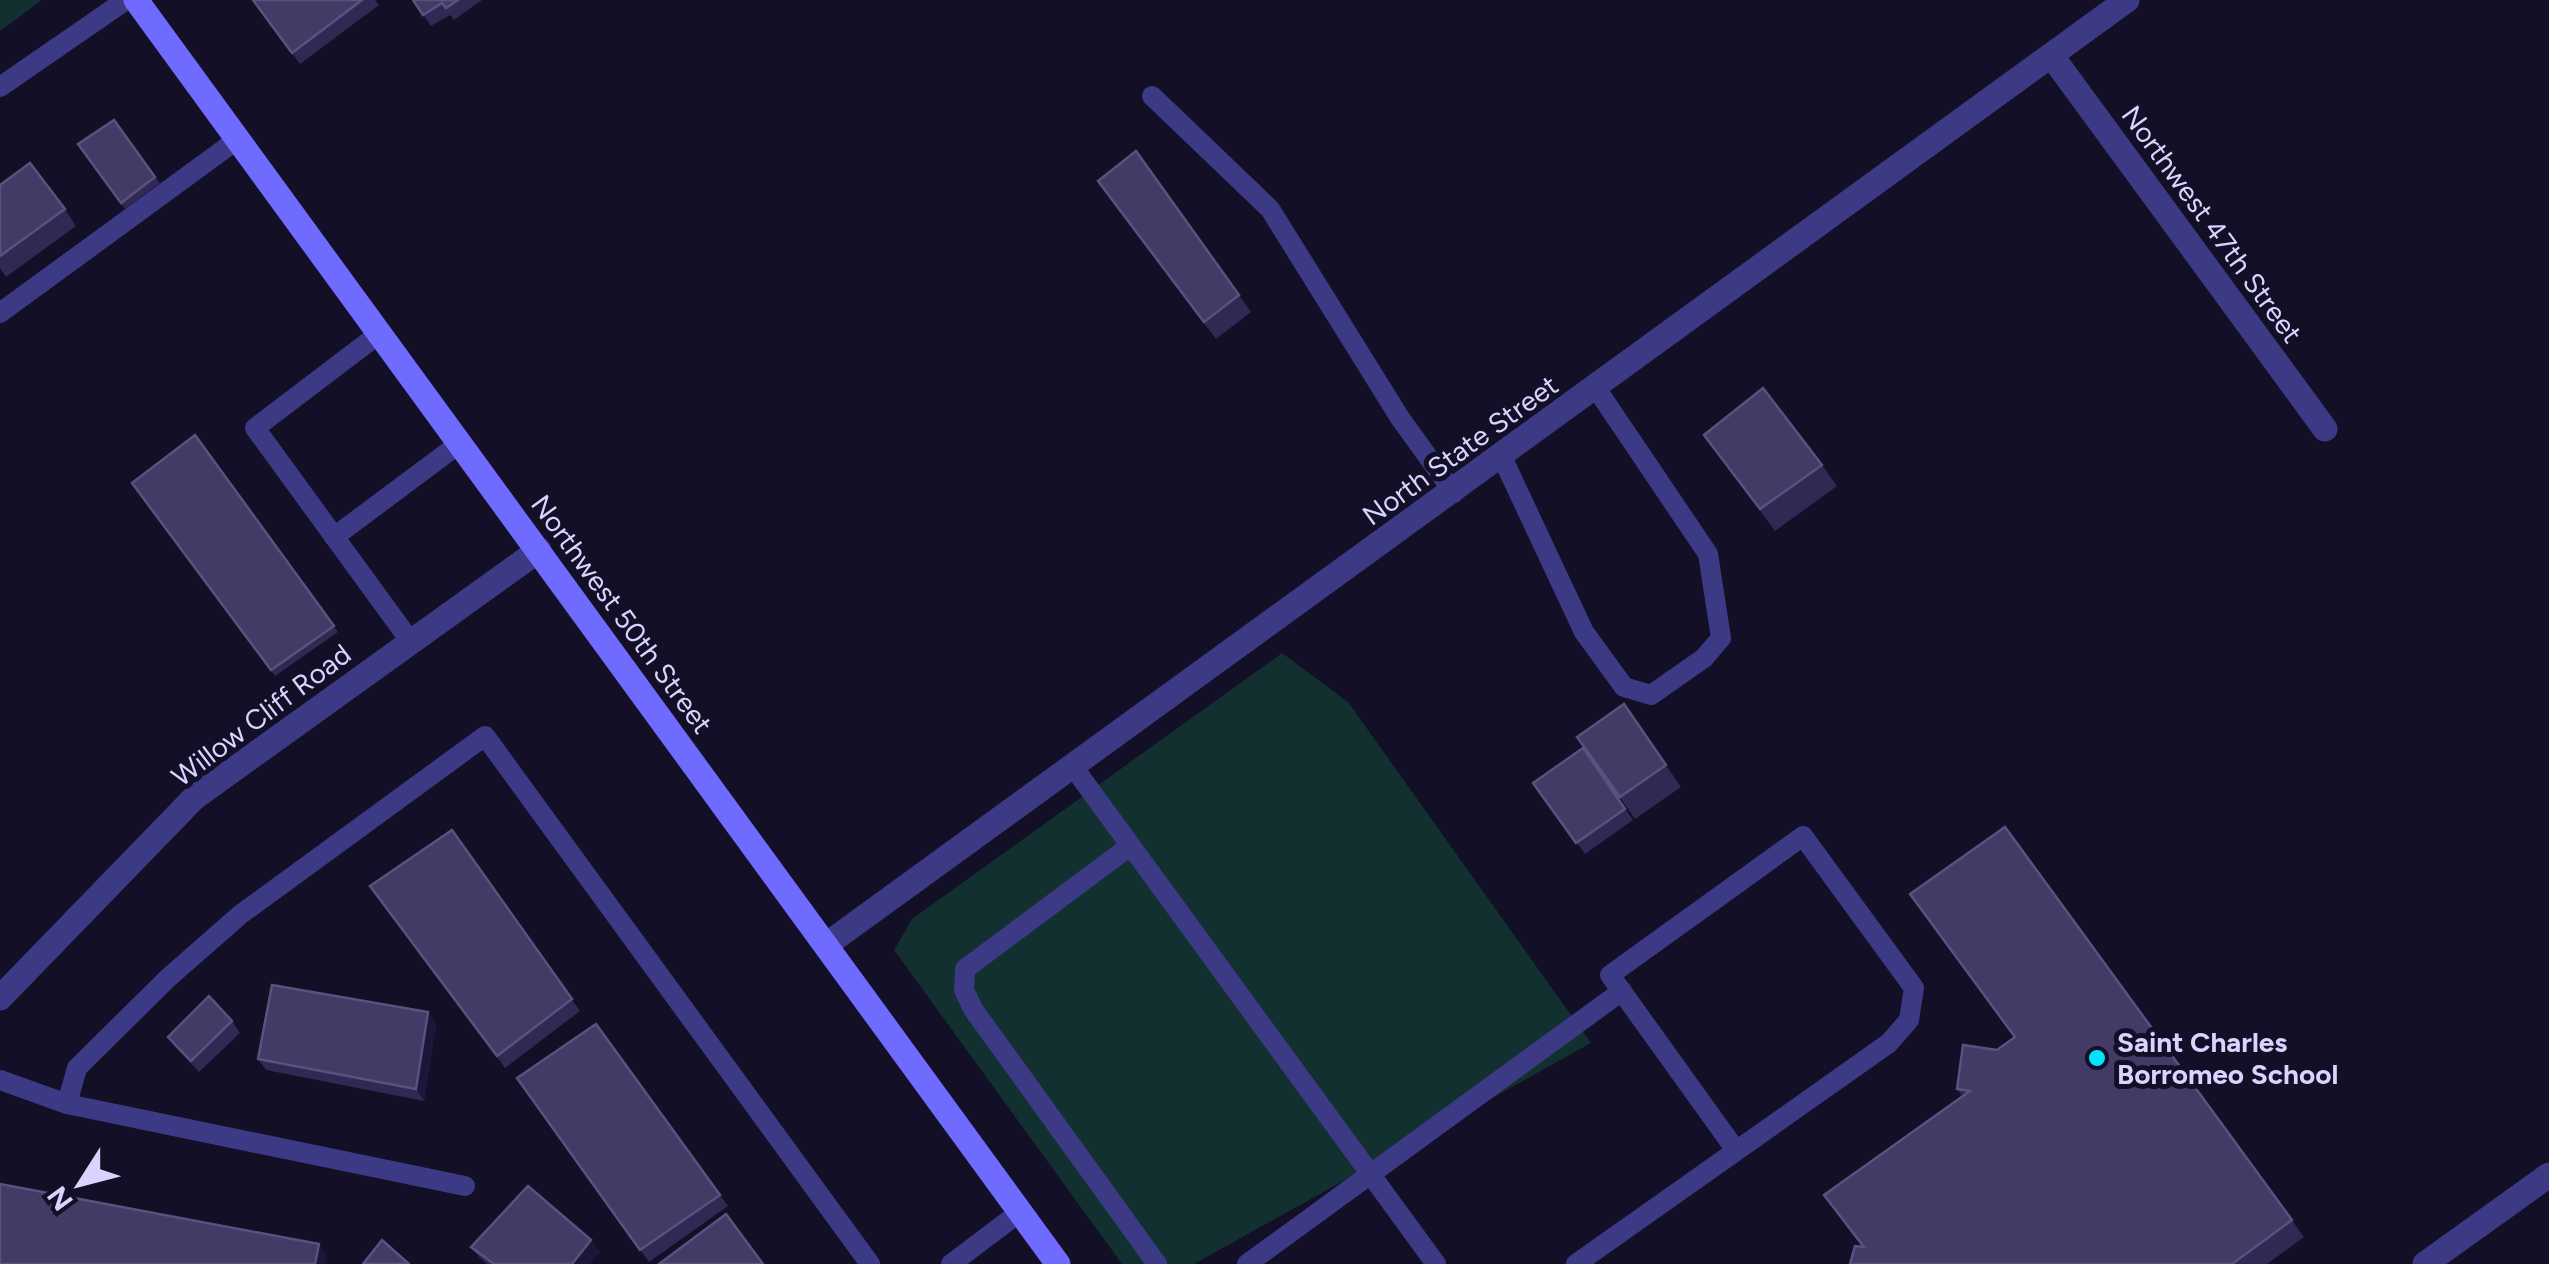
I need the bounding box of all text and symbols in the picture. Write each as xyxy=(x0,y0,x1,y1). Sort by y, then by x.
street label: Northwest 47th Street xyxy=(2115,99,2309,349)
street label: North State Street xyxy=(1356,368,1564,532)
street label: Northwest 50th Street xyxy=(524,488,720,740)
street label: Willow Cliff Road xyxy=(165,637,357,793)
place label: Saint Charles Borromeo School xyxy=(2117,1025,2338,1091)
marker: Saint Charles Borromeo School xyxy=(2086,1047,2108,1069)
north arrow xyxy=(30,1134,130,1234)
text: N xyxy=(40,1180,80,1217)

